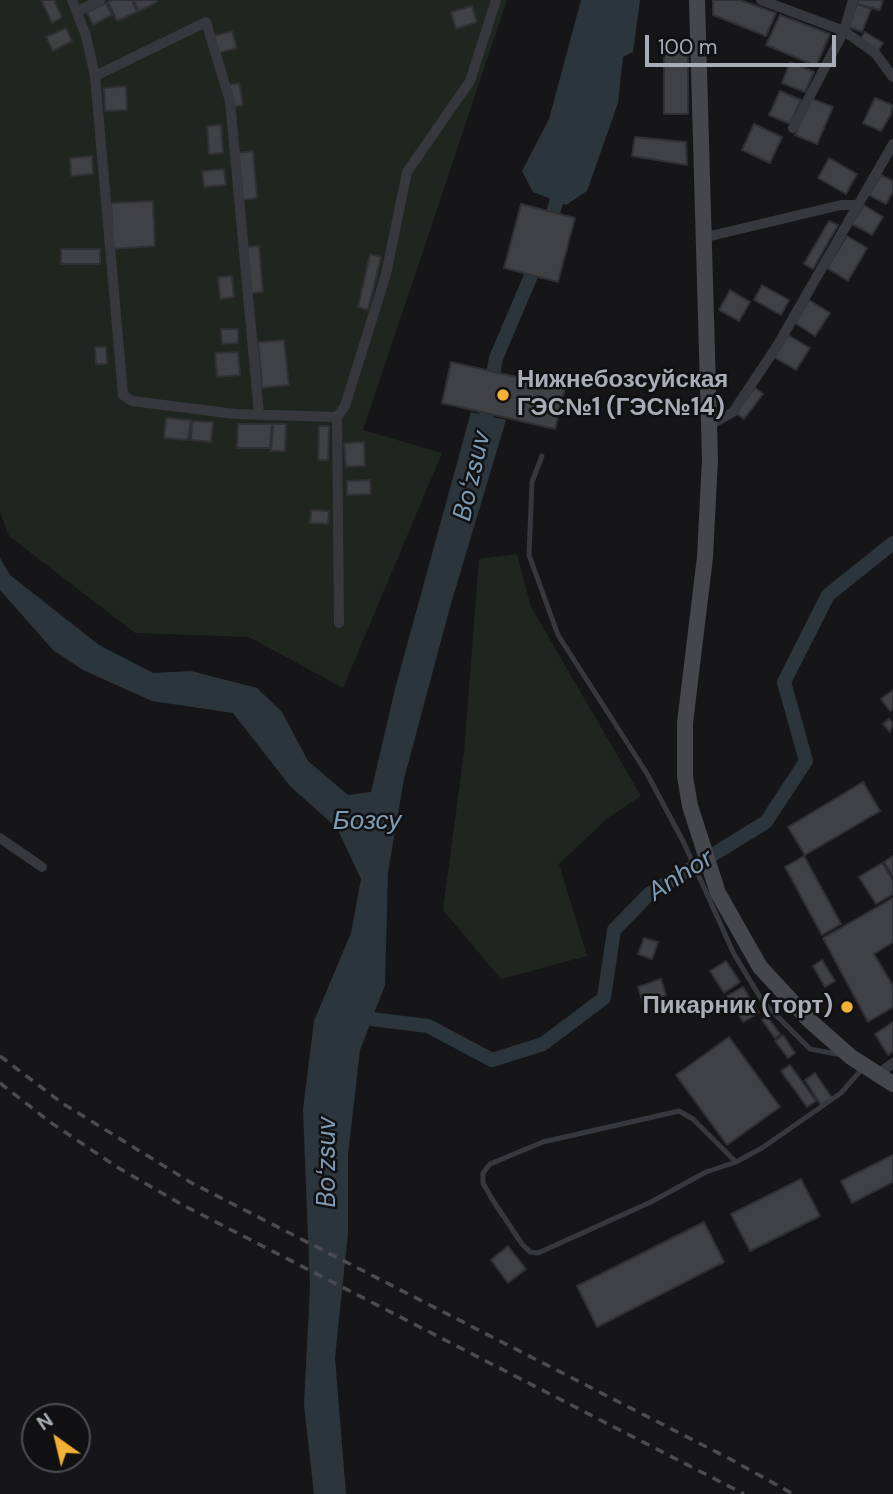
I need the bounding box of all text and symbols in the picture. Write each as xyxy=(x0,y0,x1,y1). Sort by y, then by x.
scale bar xyxy=(648,21,839,65)
text: 100 m xyxy=(658,33,718,61)
place label: Нижнебозсуйская ГЭС№1 (ГЭС№14) xyxy=(517,367,728,423)
marker: Нижнебозсуйская ГЭС№1 (ГЭС№14) xyxy=(495,387,511,403)
water label: Boʻzsuv xyxy=(448,428,498,524)
water label: Бозсу xyxy=(333,806,401,838)
water label: Anhor xyxy=(642,843,720,909)
place label: Пикарник (торт) xyxy=(642,993,833,1021)
marker: Пикарник (торт) xyxy=(839,999,855,1015)
water label: Boʻzsuv xyxy=(312,1116,344,1208)
north arrow xyxy=(21,1403,91,1473)
text: N xyxy=(32,1408,58,1436)

